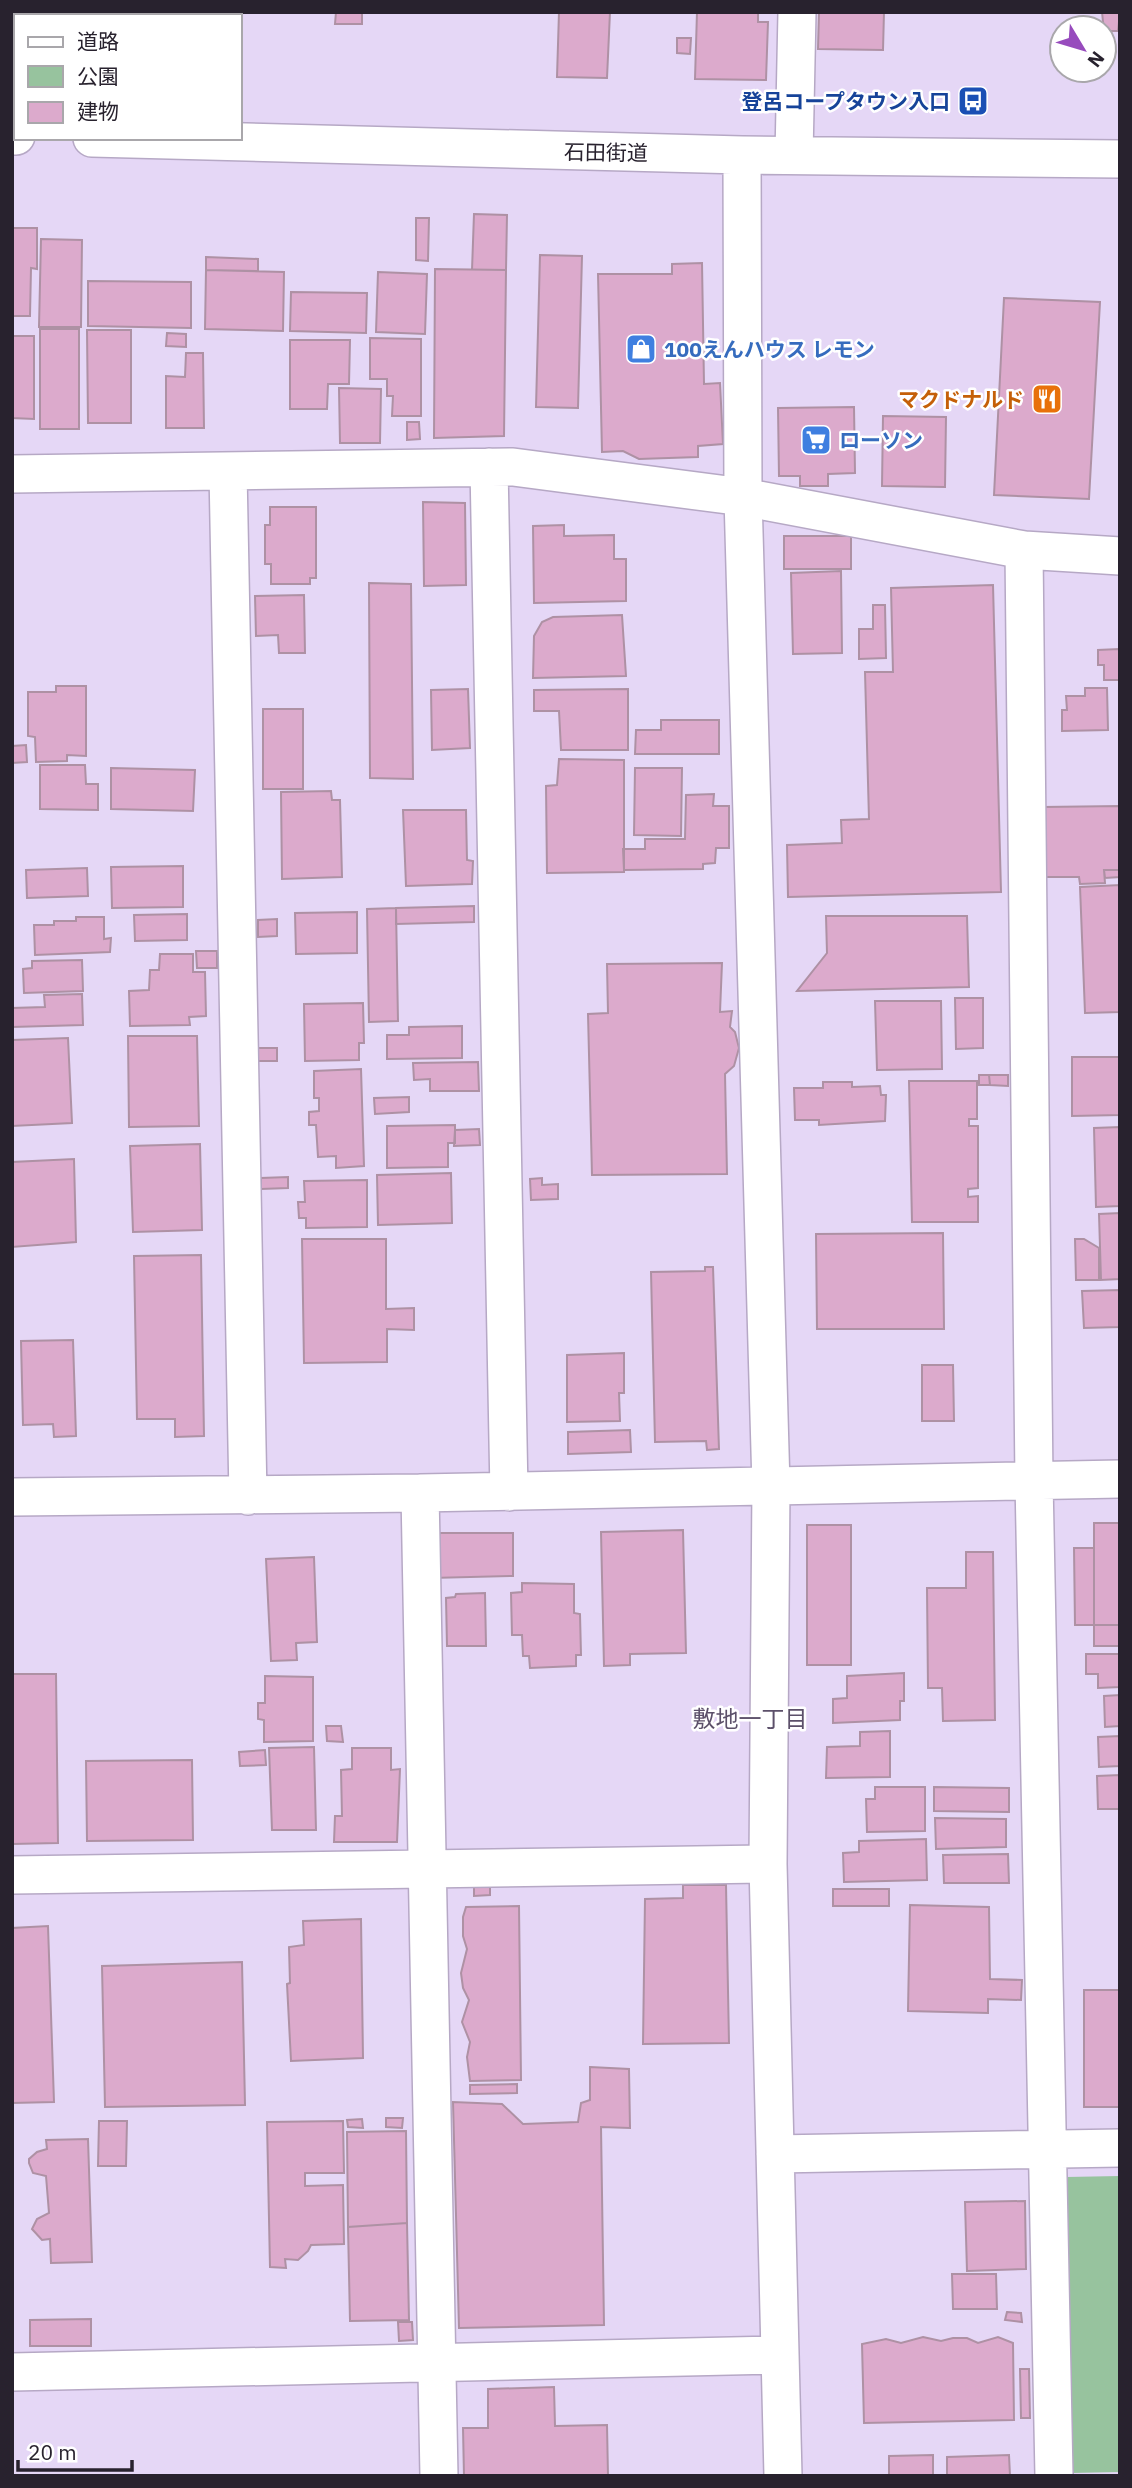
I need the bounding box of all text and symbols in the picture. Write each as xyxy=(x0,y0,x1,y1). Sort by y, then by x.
legend xyxy=(14,14,242,140)
north arrow xyxy=(1048,14,1118,84)
text: 道路 xyxy=(77,27,119,55)
text: N xyxy=(1083,47,1110,72)
text: 公園 xyxy=(77,62,119,90)
bus stop icon: 登呂コープタウン入口 xyxy=(956,84,990,118)
place label: 登呂コープタウン入口 xyxy=(741,87,950,115)
text: 建物 xyxy=(77,97,119,125)
street label: 石田街道 xyxy=(564,137,648,167)
shop icon: 100えんハウス レモン xyxy=(624,332,658,366)
place label: 100えんハウス レモン xyxy=(664,335,875,363)
restaurant icon: マクドナルド xyxy=(1030,382,1064,416)
place label: マクドナルド xyxy=(898,385,1024,413)
supermarket icon: ローソン xyxy=(799,423,833,457)
place label: ローソン xyxy=(839,426,923,454)
district label: 敷地一丁目 xyxy=(693,1703,808,1733)
scale bar xyxy=(18,2428,131,2472)
text: 20 m xyxy=(28,2438,77,2466)

